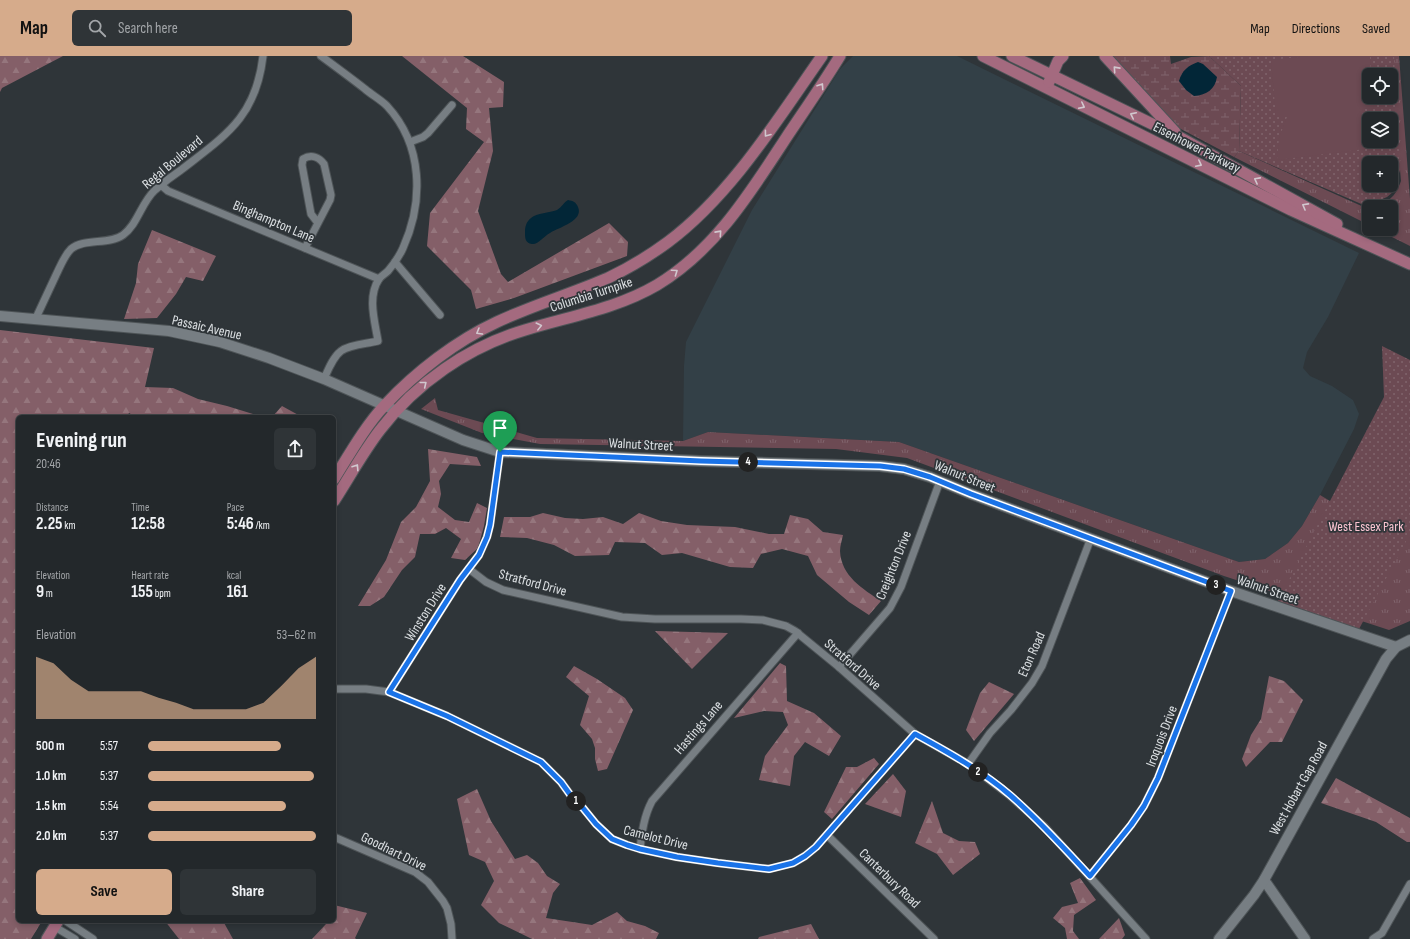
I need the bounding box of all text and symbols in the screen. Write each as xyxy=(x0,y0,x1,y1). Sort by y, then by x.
search box xyxy=(72,10,352,46)
text: Map xyxy=(20,17,48,40)
icon: search xyxy=(86,17,108,39)
text: Search here xyxy=(118,19,178,38)
text: Map xyxy=(1250,20,1270,37)
text: Directions xyxy=(1292,20,1340,37)
text: Saved xyxy=(1362,20,1390,37)
one-way arrow xyxy=(1113,66,1121,74)
map controls xyxy=(1362,68,1398,236)
button: locate xyxy=(1362,68,1398,104)
one-way arrow xyxy=(816,83,824,90)
one-way arrow xyxy=(1078,101,1086,109)
one-way arrow xyxy=(1130,112,1137,120)
button: layers xyxy=(1362,112,1398,148)
street label: Eisenhower Parkway xyxy=(1150,118,1244,177)
one-way arrow xyxy=(765,129,772,136)
street label: Regal Boulevard xyxy=(139,132,206,193)
button: + xyxy=(1362,156,1398,192)
one-way arrow xyxy=(1194,159,1202,167)
one-way arrow xyxy=(1254,177,1262,184)
street label: Binghampton Lane xyxy=(230,197,317,246)
button: − xyxy=(1362,200,1398,236)
one-way arrow xyxy=(1302,204,1309,211)
one-way arrow xyxy=(714,230,722,238)
one-way arrow xyxy=(671,269,678,277)
street label: Columbia Turnpike xyxy=(548,273,635,316)
street label: Passaic Avenue xyxy=(170,311,243,344)
one-way arrow xyxy=(536,322,543,331)
one-way arrow xyxy=(476,328,483,335)
one-way arrow xyxy=(420,382,427,389)
pin xyxy=(483,411,517,452)
icon: arrive xyxy=(489,417,511,439)
text: Evening run xyxy=(36,427,127,454)
button: share xyxy=(274,428,316,470)
street label: Walnut Street xyxy=(608,434,674,455)
pin: 4 xyxy=(738,452,758,472)
text: 4 xyxy=(745,455,751,468)
text: 20:46 xyxy=(36,456,61,472)
street label: Walnut Street xyxy=(932,456,998,496)
one-way arrow xyxy=(351,464,358,471)
text: Distance xyxy=(36,501,68,514)
text: Time xyxy=(131,501,149,514)
text: Pace xyxy=(227,501,244,514)
text: 2.25 xyxy=(36,514,63,534)
text: 12:58 xyxy=(131,514,165,534)
text: 5:46 xyxy=(227,514,254,534)
park label: West Essex Park xyxy=(1328,518,1404,535)
text: km xyxy=(63,519,76,532)
text: /km xyxy=(254,519,270,532)
street label: Creighton Drive xyxy=(872,528,915,602)
street label: Stratford Drive xyxy=(497,565,569,600)
text: Elevation xyxy=(36,569,70,582)
text: Heart rate xyxy=(131,569,169,582)
text: kcal xyxy=(227,569,241,582)
street label: Walnut Street xyxy=(1235,571,1301,608)
pin: 3 xyxy=(1206,575,1226,595)
text: 3 xyxy=(1214,578,1218,591)
street label: Winston Drive xyxy=(401,580,450,644)
text: 9 xyxy=(36,582,44,602)
text: 155 xyxy=(131,582,153,602)
text: 161 xyxy=(227,582,248,602)
text: m xyxy=(44,587,53,600)
text: bpm xyxy=(153,587,171,600)
text: Elevation xyxy=(36,627,76,643)
text: 53–62 m xyxy=(277,627,316,643)
street label: Eton Road xyxy=(1014,629,1049,679)
street label: Stratford Drive xyxy=(821,635,885,694)
street label: Hastings Lane xyxy=(671,697,726,758)
street label: Iroquois Drive xyxy=(1142,703,1181,769)
text: 500 m xyxy=(36,738,65,754)
text: 5:57 xyxy=(100,738,118,754)
street label: West Hobart Gap Road xyxy=(1266,738,1331,838)
pin: 2 xyxy=(968,762,988,782)
text: 2 xyxy=(976,765,980,778)
text: 1.0 km xyxy=(36,768,66,784)
text: 5:37 xyxy=(100,768,118,784)
pin: 1 xyxy=(566,791,586,811)
text: 1 xyxy=(574,794,578,807)
text: 1.5 km xyxy=(36,798,66,814)
text: 5:54 xyxy=(100,798,118,814)
street label: Camelot Drive xyxy=(622,821,690,854)
text: 2.0 km xyxy=(36,828,67,844)
text: 5:37 xyxy=(100,828,118,844)
street label: Goodhart Drive xyxy=(358,828,429,875)
street label: Canterbury Road xyxy=(855,845,924,912)
button: Save xyxy=(36,869,172,915)
button: Share xyxy=(180,869,316,915)

